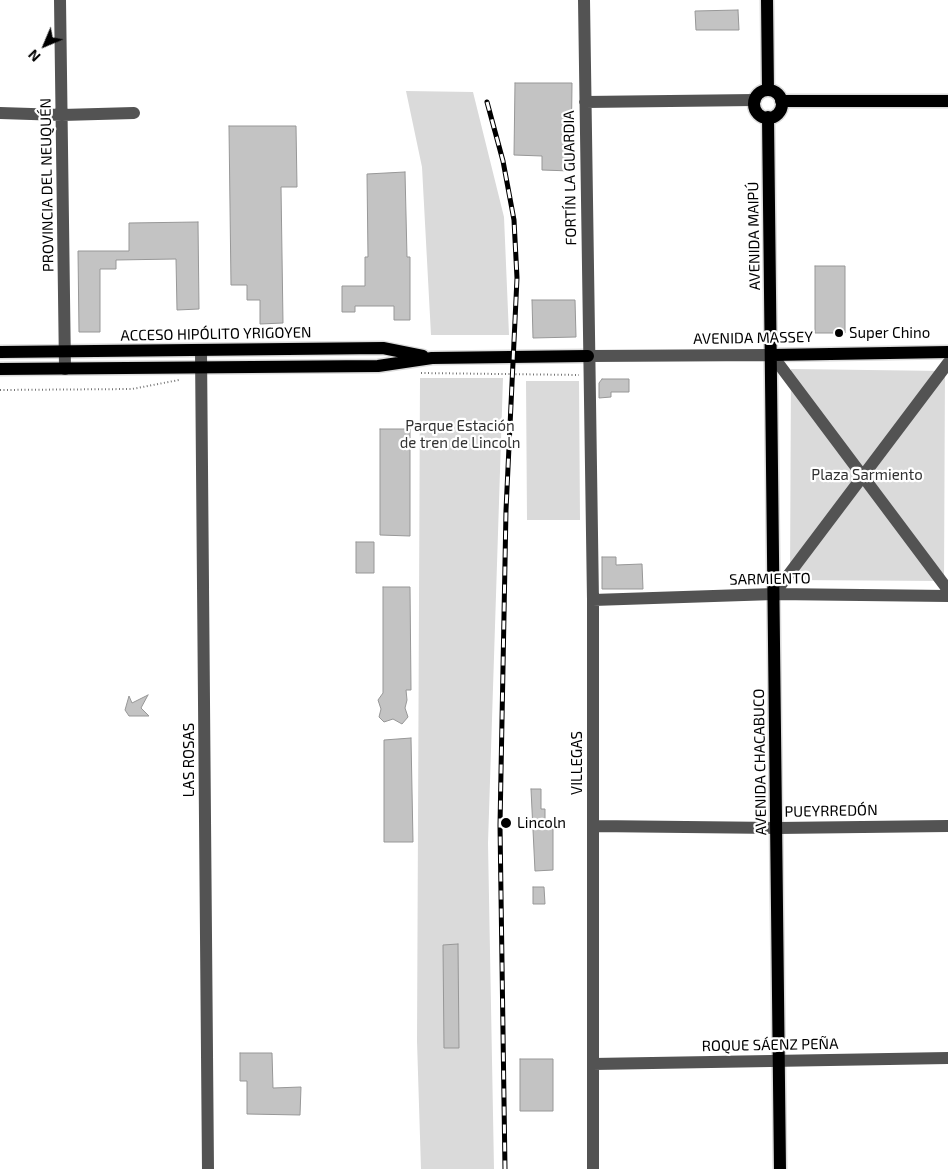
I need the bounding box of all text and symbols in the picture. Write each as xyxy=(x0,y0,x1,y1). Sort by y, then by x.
north arrow xyxy=(20,20,70,70)
text: N xyxy=(24,46,44,66)
street label: PROVINCIA DEL NEUQUÉN xyxy=(36,98,58,272)
street label: FORTÍN LA GUARDIA xyxy=(560,110,580,246)
street label: AVENIDA MAIPÚ xyxy=(744,182,764,290)
street label: ACCESO HIPÓLITO YRIGOYEN xyxy=(120,323,312,345)
place label: Super Chino xyxy=(849,324,930,342)
marker: Super Chino xyxy=(833,327,845,339)
street label: AVENIDA MASSEY xyxy=(693,328,813,348)
park label: Parque Estación de tren de Lincoln xyxy=(400,417,520,452)
park label: Plaza Sarmiento xyxy=(811,466,923,484)
street label: SARMIENTO xyxy=(729,569,811,589)
street label: AVENIDA CHACABUCO xyxy=(750,688,770,836)
street label: LAS ROSAS xyxy=(180,723,198,797)
street label: VILLEGAS xyxy=(568,731,586,795)
street label: PUEYRREDÓN xyxy=(784,801,878,821)
place label: Lincoln xyxy=(517,814,566,832)
marker: Lincoln xyxy=(499,816,513,830)
street label: ROQUE SÁENZ PEÑA xyxy=(701,1035,839,1055)

